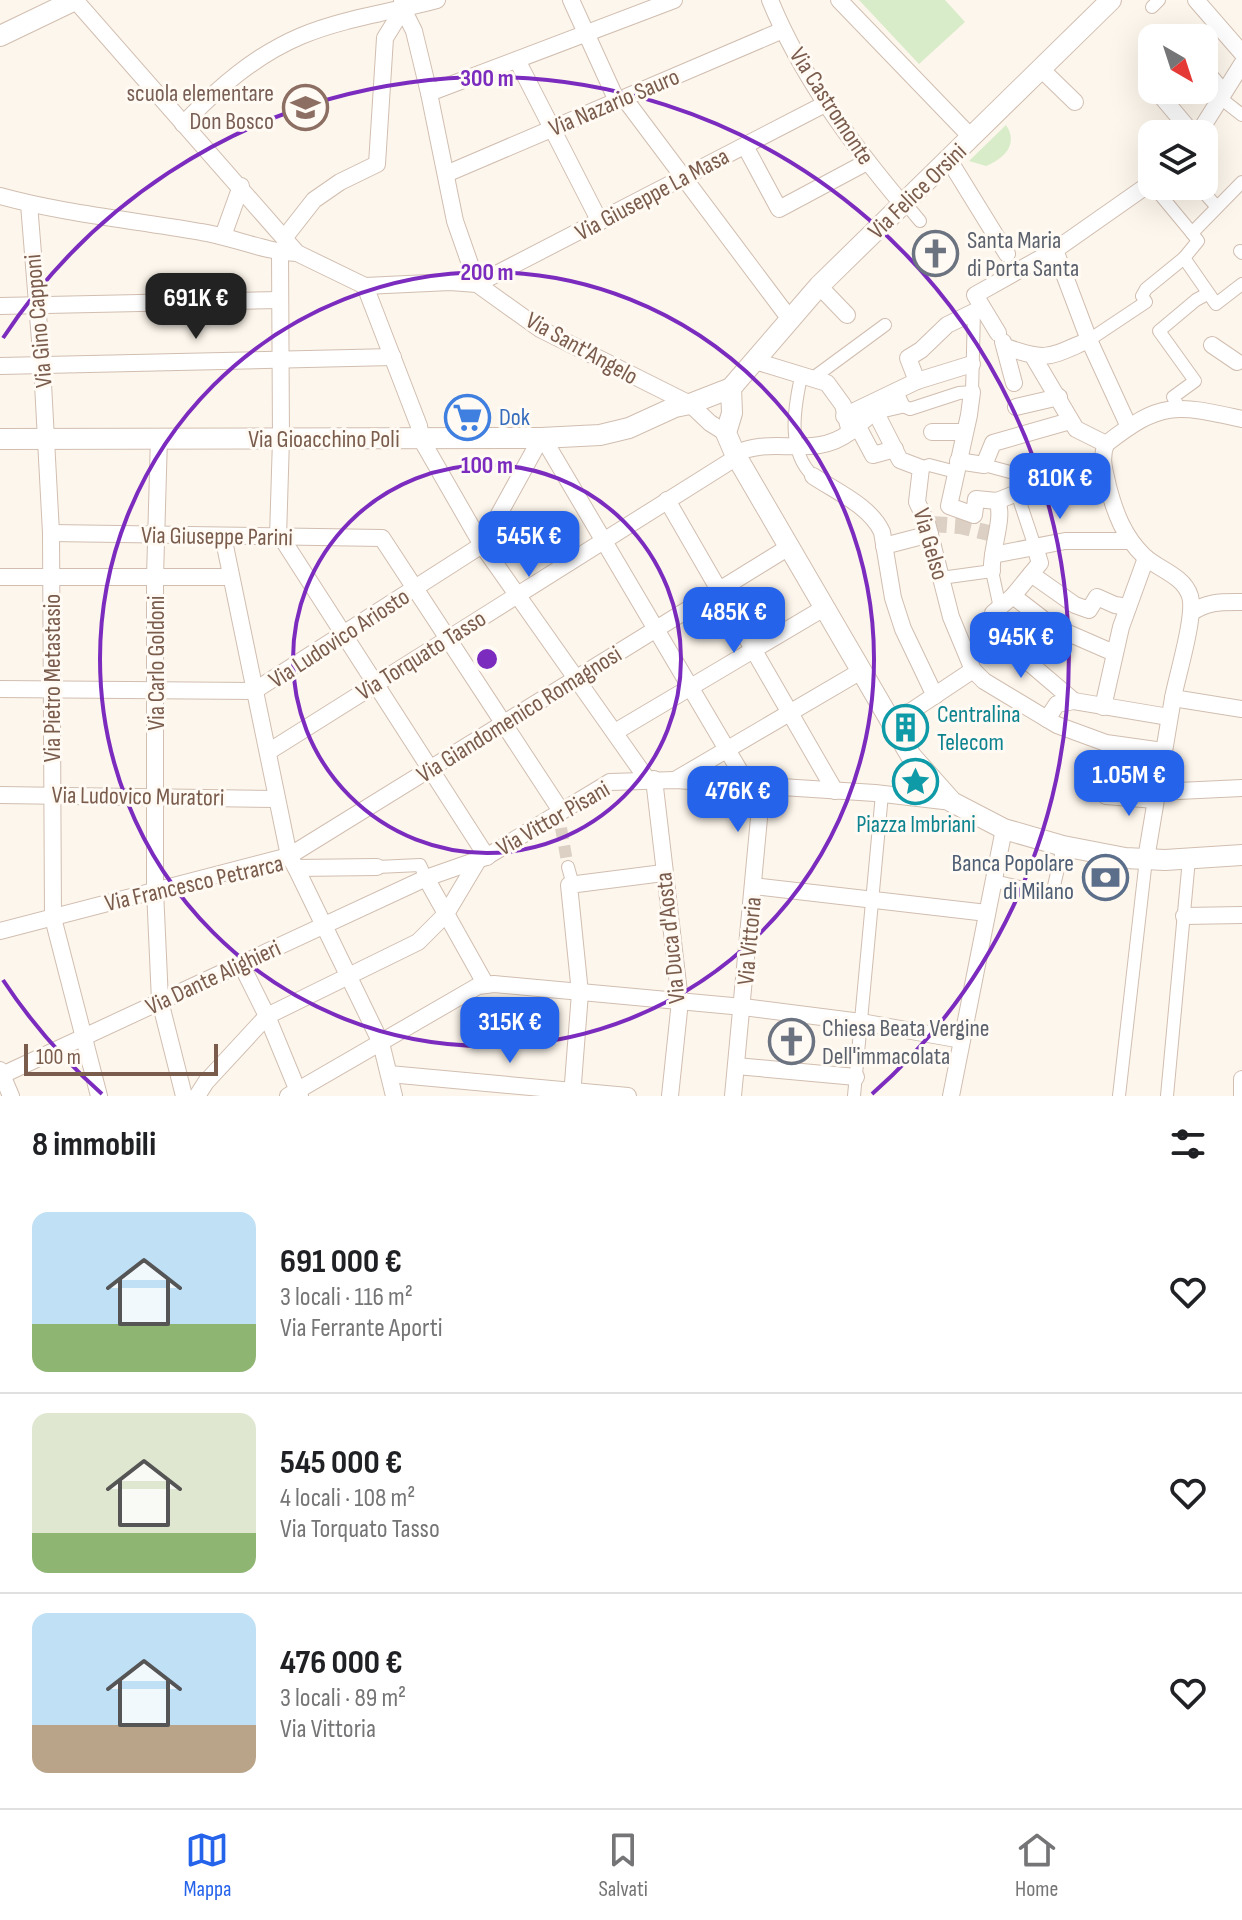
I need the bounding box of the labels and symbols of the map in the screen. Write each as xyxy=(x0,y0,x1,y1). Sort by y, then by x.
north arrow xyxy=(1138,24,1218,104)
street label: Via Castromonte xyxy=(783,42,880,170)
street label: Via Nazario Sauro xyxy=(545,62,684,143)
text: 300 m xyxy=(460,64,514,93)
place label: scuola elementare Don Bosco xyxy=(126,79,274,136)
school or university icon: scuola elementare Don Bosco xyxy=(281,83,329,131)
street label: Via Felice Orsini xyxy=(862,137,972,245)
street label: Via Giuseppe La Masa xyxy=(571,142,734,247)
place label: Santa Maria di Porta Santa xyxy=(967,226,1079,283)
church icon: Santa Maria di Porta Santa xyxy=(912,230,960,278)
street label: Via Gino Capponi xyxy=(18,253,59,389)
text: 200 m xyxy=(460,258,514,287)
pin: 691K € xyxy=(131,273,261,341)
street label: Via Sant'Angelo xyxy=(521,306,643,391)
supermarket icon: Dok xyxy=(444,393,492,441)
place label: Dok xyxy=(499,403,530,432)
street label: Via Gioacchino Poli xyxy=(248,425,400,454)
text: 100 m xyxy=(461,451,513,480)
pin: 810K € xyxy=(995,453,1125,521)
street label: Via Gelso xyxy=(907,505,955,583)
pin: 545K € xyxy=(464,511,594,579)
street label: Via Giuseppe Parini xyxy=(141,521,293,552)
street label: Via Ludovico Ariosto xyxy=(264,582,415,695)
pin: 485K € xyxy=(669,587,799,655)
street label: Via Pietro Metastasio xyxy=(38,594,67,762)
street label: Via Carlo Goldoni xyxy=(142,595,171,731)
street label: Via Torquato Tasso xyxy=(351,604,491,707)
pin: 945K € xyxy=(956,612,1086,680)
street label: Via Giandomenico Romagnosi xyxy=(412,640,627,789)
centre of rings xyxy=(473,645,501,673)
place label: Centralina Telecom xyxy=(937,700,1021,757)
building icon: Centralina Telecom xyxy=(882,704,930,752)
pin: 1.05M € xyxy=(1055,750,1203,818)
place icon: Piazza Imbriani xyxy=(892,758,940,806)
pin: 476K € xyxy=(673,766,803,834)
street label: Via Vittor Pisani xyxy=(492,774,615,862)
street label: Via Ludovico Muratori xyxy=(51,780,224,813)
place label: Piazza Imbriani xyxy=(856,810,976,839)
street label: Via Francesco Petrarca xyxy=(102,849,286,918)
place label: Banca Popolare di Milano xyxy=(952,849,1074,906)
bank icon: Banca Popolare di Milano xyxy=(1081,853,1129,901)
street label: Via Duca d'Aosta xyxy=(649,871,692,1005)
street label: Via Vittoria xyxy=(731,896,768,986)
street label: Via Dante Alighieri xyxy=(141,934,285,1021)
pin: 315K € xyxy=(445,997,575,1065)
place label: Chiesa Beata Vergine Dell'immacolata xyxy=(822,1014,989,1071)
church icon: Chiesa Beata Vergine Dell'immacolata xyxy=(767,1018,815,1066)
scale bar xyxy=(24,1040,218,1076)

